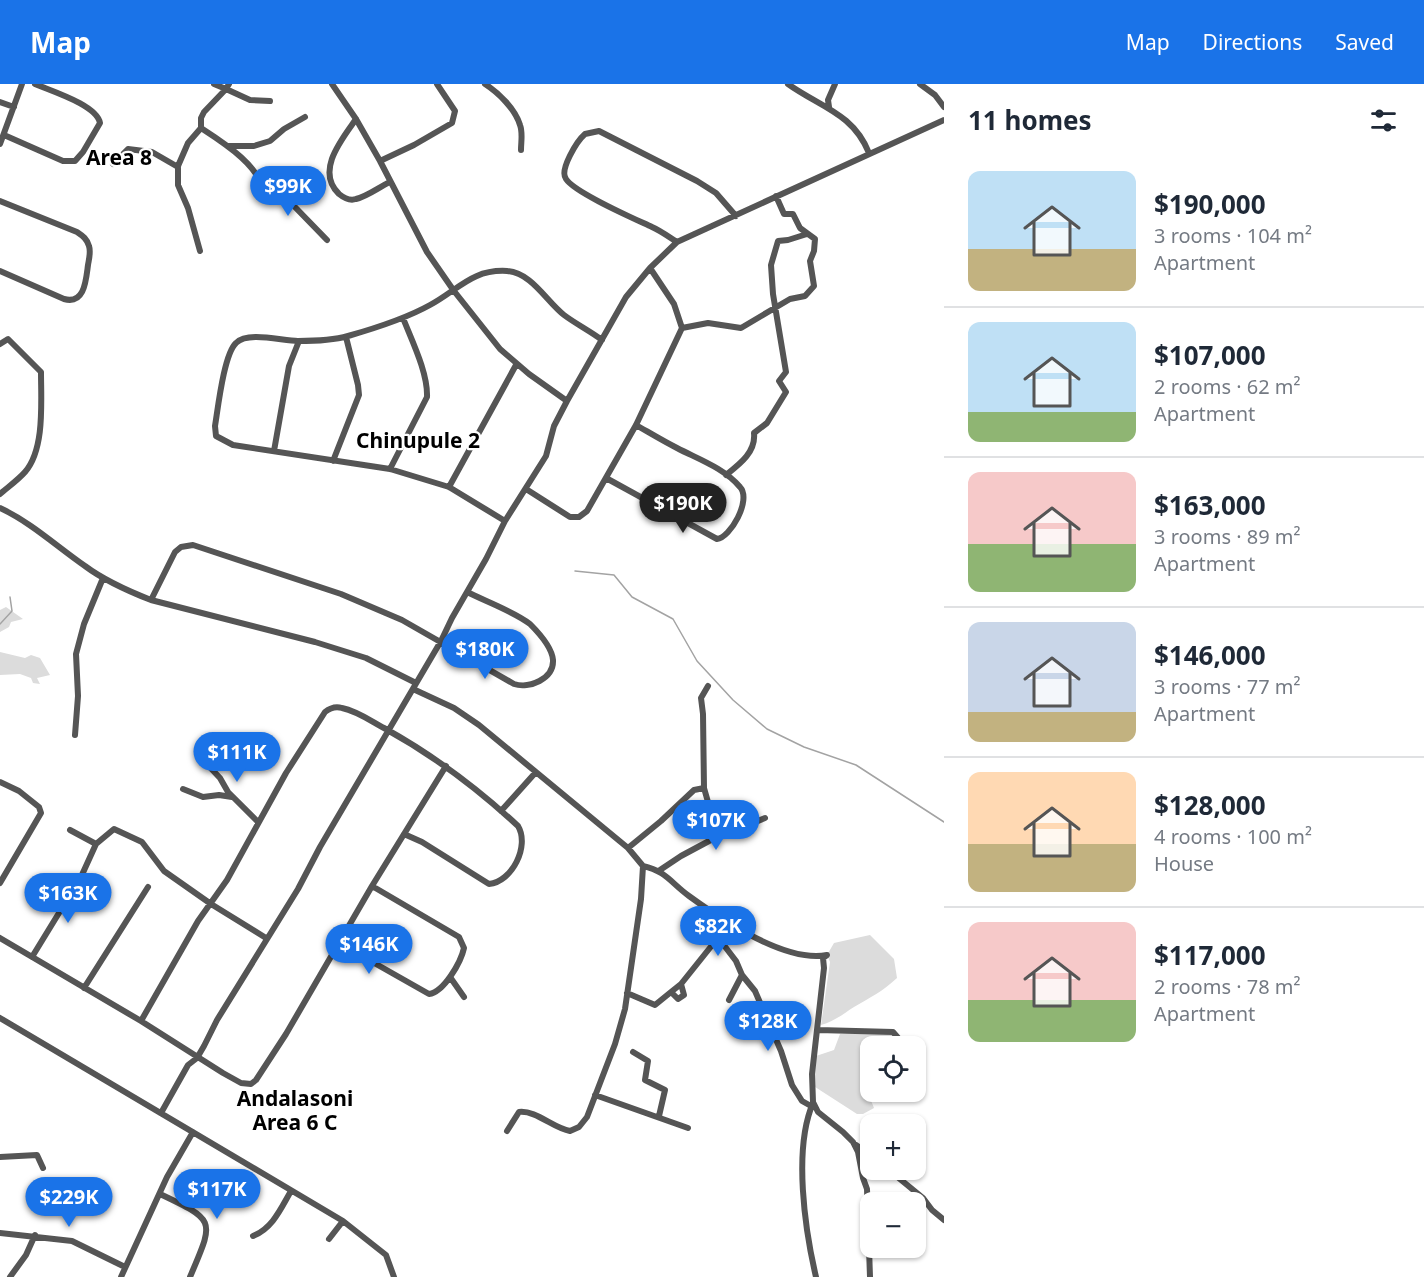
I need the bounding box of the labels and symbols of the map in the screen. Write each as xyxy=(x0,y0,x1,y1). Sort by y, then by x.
district label: Area 8 xyxy=(86,143,152,171)
pin: $99K xyxy=(252,166,324,217)
district label: Chinupule 2 xyxy=(356,426,480,454)
pin: $190K xyxy=(641,483,725,534)
pin: $180K xyxy=(443,629,527,680)
pin: $111K xyxy=(195,732,279,783)
pin: $107K xyxy=(674,800,758,851)
pin: $163K xyxy=(26,873,110,924)
pin: $82K xyxy=(682,906,754,957)
pin: $146K xyxy=(327,924,411,975)
pin: $128K xyxy=(726,1001,810,1052)
district label: Andalasoni Area 6 C xyxy=(237,1084,353,1136)
pin: $117K xyxy=(175,1169,259,1220)
pin: $229K xyxy=(27,1177,111,1228)

